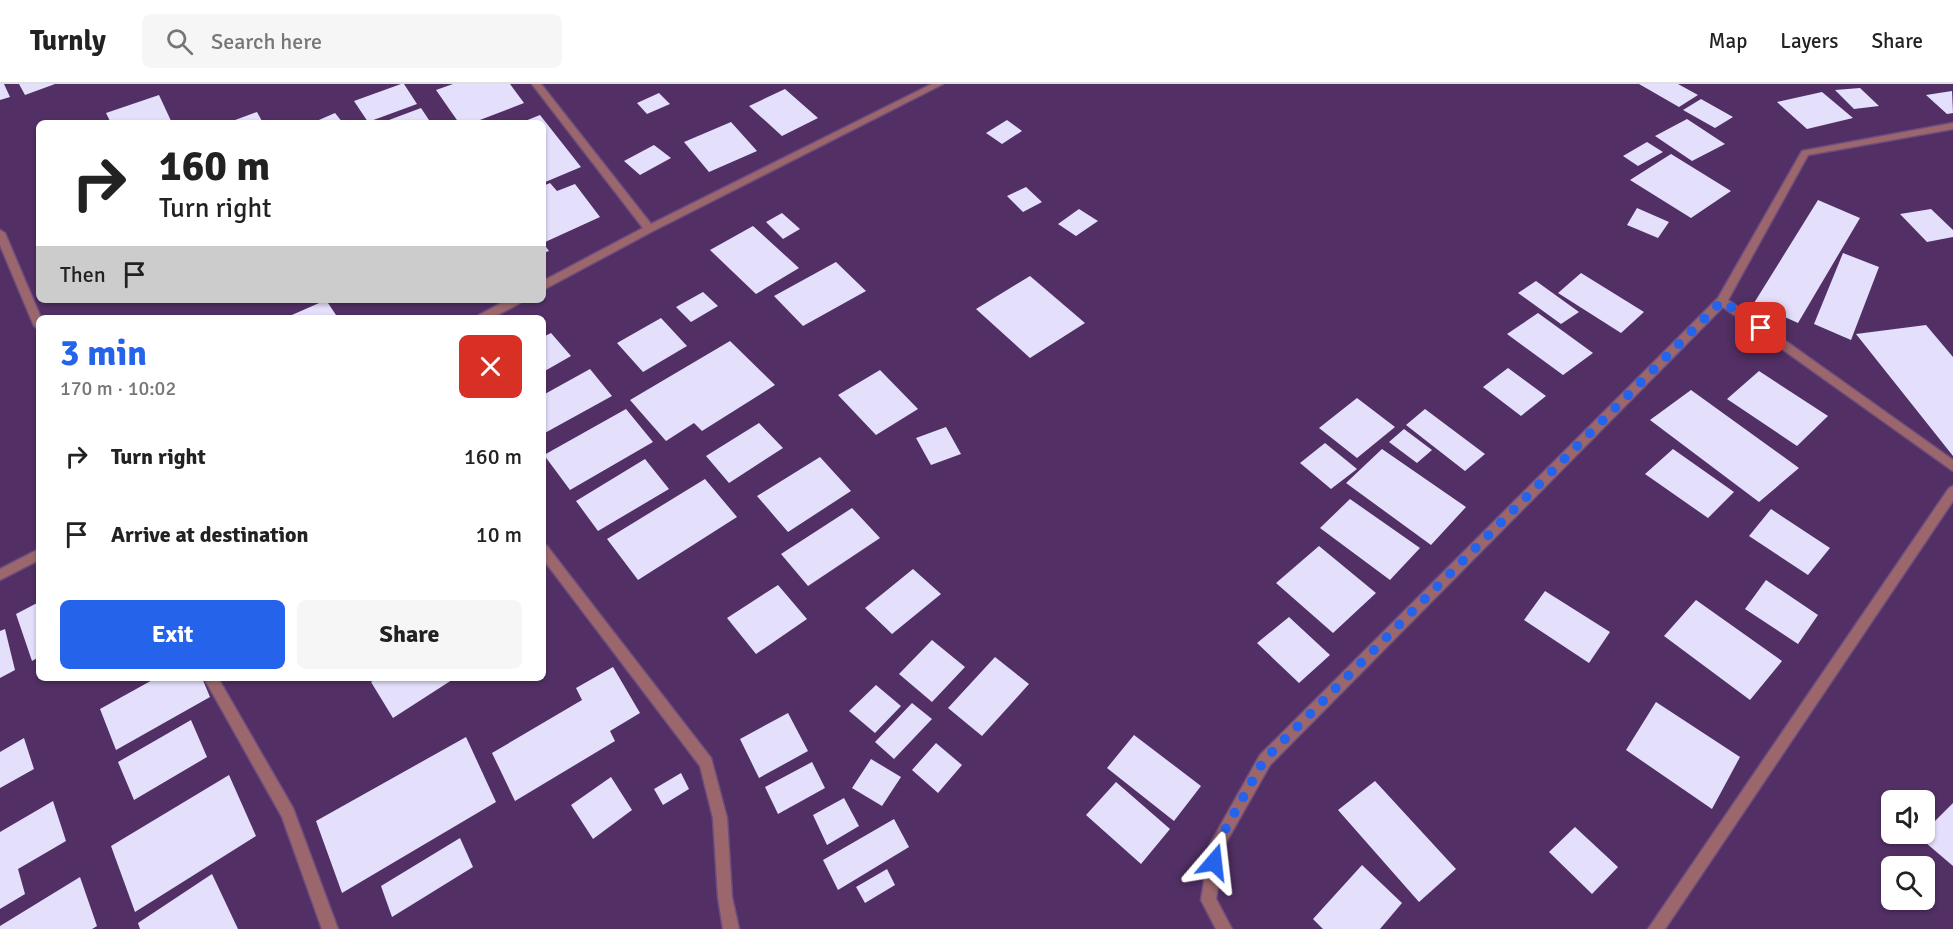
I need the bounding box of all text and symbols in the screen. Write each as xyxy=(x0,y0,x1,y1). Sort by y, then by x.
search box xyxy=(142,14,562,68)
text: Turnly xyxy=(30,24,106,58)
icon: search xyxy=(163,25,196,58)
text: Search here xyxy=(211,28,322,55)
text: Map xyxy=(1709,28,1747,54)
text: Layers xyxy=(1780,28,1838,54)
text: Share xyxy=(1871,28,1923,54)
text: 160 m xyxy=(159,141,270,192)
icon: right xyxy=(60,144,138,222)
text: Turn right xyxy=(159,192,272,225)
icon: arrive xyxy=(118,258,151,291)
text: Then xyxy=(60,261,106,288)
pin xyxy=(1735,302,1786,353)
icon: arrive xyxy=(1744,311,1777,344)
text: 3 min xyxy=(60,331,147,376)
button: close xyxy=(459,335,522,398)
text: 170 m · 10:02 xyxy=(60,376,176,401)
icon: right xyxy=(60,440,93,473)
text: Turn right xyxy=(111,443,206,470)
text: 160 m xyxy=(464,443,522,470)
icon: arrive xyxy=(60,518,93,551)
text: Arrive at destination xyxy=(111,521,308,548)
text: 10 m xyxy=(476,521,522,548)
button: Exit xyxy=(60,600,285,669)
button: Share xyxy=(297,600,522,669)
map controls xyxy=(1881,790,1935,910)
button: sound xyxy=(1881,790,1935,844)
position arrow xyxy=(1182,830,1246,894)
button: search xyxy=(1881,856,1935,910)

